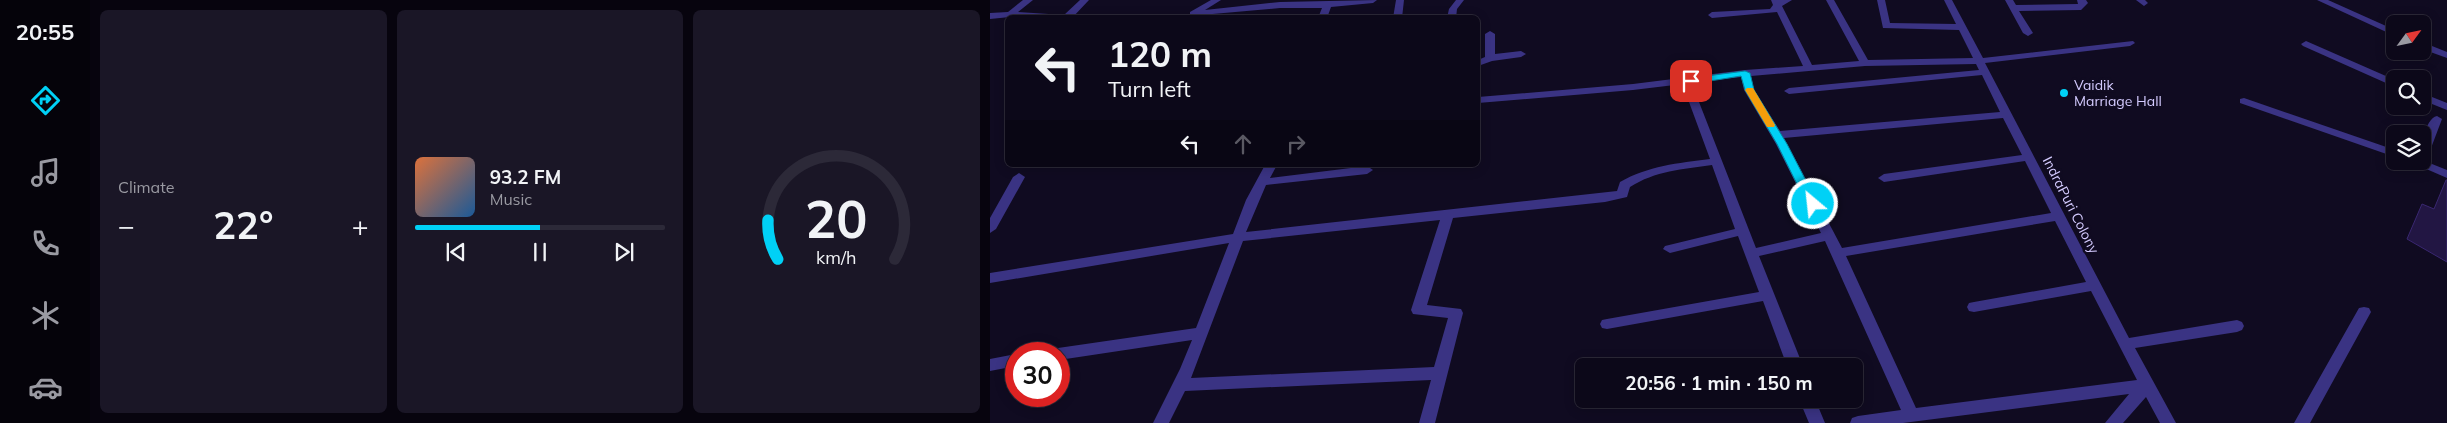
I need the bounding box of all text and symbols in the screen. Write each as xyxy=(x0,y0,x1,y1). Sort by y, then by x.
north arrow xyxy=(2386,15,2431,60)
map controls xyxy=(2386,15,2431,170)
text: 20:55 xyxy=(16,18,74,46)
text: 120 m xyxy=(1108,32,1212,76)
icon: left xyxy=(1025,35,1090,100)
pin xyxy=(1670,60,1712,102)
icon: arrive xyxy=(1677,67,1705,95)
button: search xyxy=(2386,70,2431,115)
text: Turn left xyxy=(1108,75,1191,103)
place label: Vaidik Marriage Hall xyxy=(2074,76,2162,110)
icon: directions xyxy=(28,83,63,118)
marker: Vaidik Marriage Hall xyxy=(2058,87,2070,99)
button: layers xyxy=(2386,125,2431,170)
icon: left xyxy=(1176,130,1204,158)
icon: ahead xyxy=(1229,130,1257,158)
icon: right xyxy=(1282,130,1310,158)
street label: IndraPuri Colony xyxy=(2039,153,2104,257)
icon: music xyxy=(28,155,63,190)
text: 93.2 FM xyxy=(490,165,561,189)
text: Climate xyxy=(118,177,174,197)
position arrow xyxy=(1786,177,1838,229)
text: 20 xyxy=(805,186,868,251)
text: Music xyxy=(490,189,532,209)
text: 22° xyxy=(213,201,273,249)
text: − xyxy=(118,208,135,243)
text: + xyxy=(352,208,369,243)
icon: phone xyxy=(28,226,63,261)
icon: previous xyxy=(442,238,470,266)
icon: pause xyxy=(526,238,554,266)
icon: next xyxy=(610,238,638,266)
text: km/h xyxy=(816,246,857,268)
icon: climate xyxy=(28,298,63,333)
speed limit sign: 30 xyxy=(1005,342,1070,407)
icon: car xyxy=(28,370,63,405)
text: 20:56 · 1 min · 150 m xyxy=(1625,371,1813,395)

